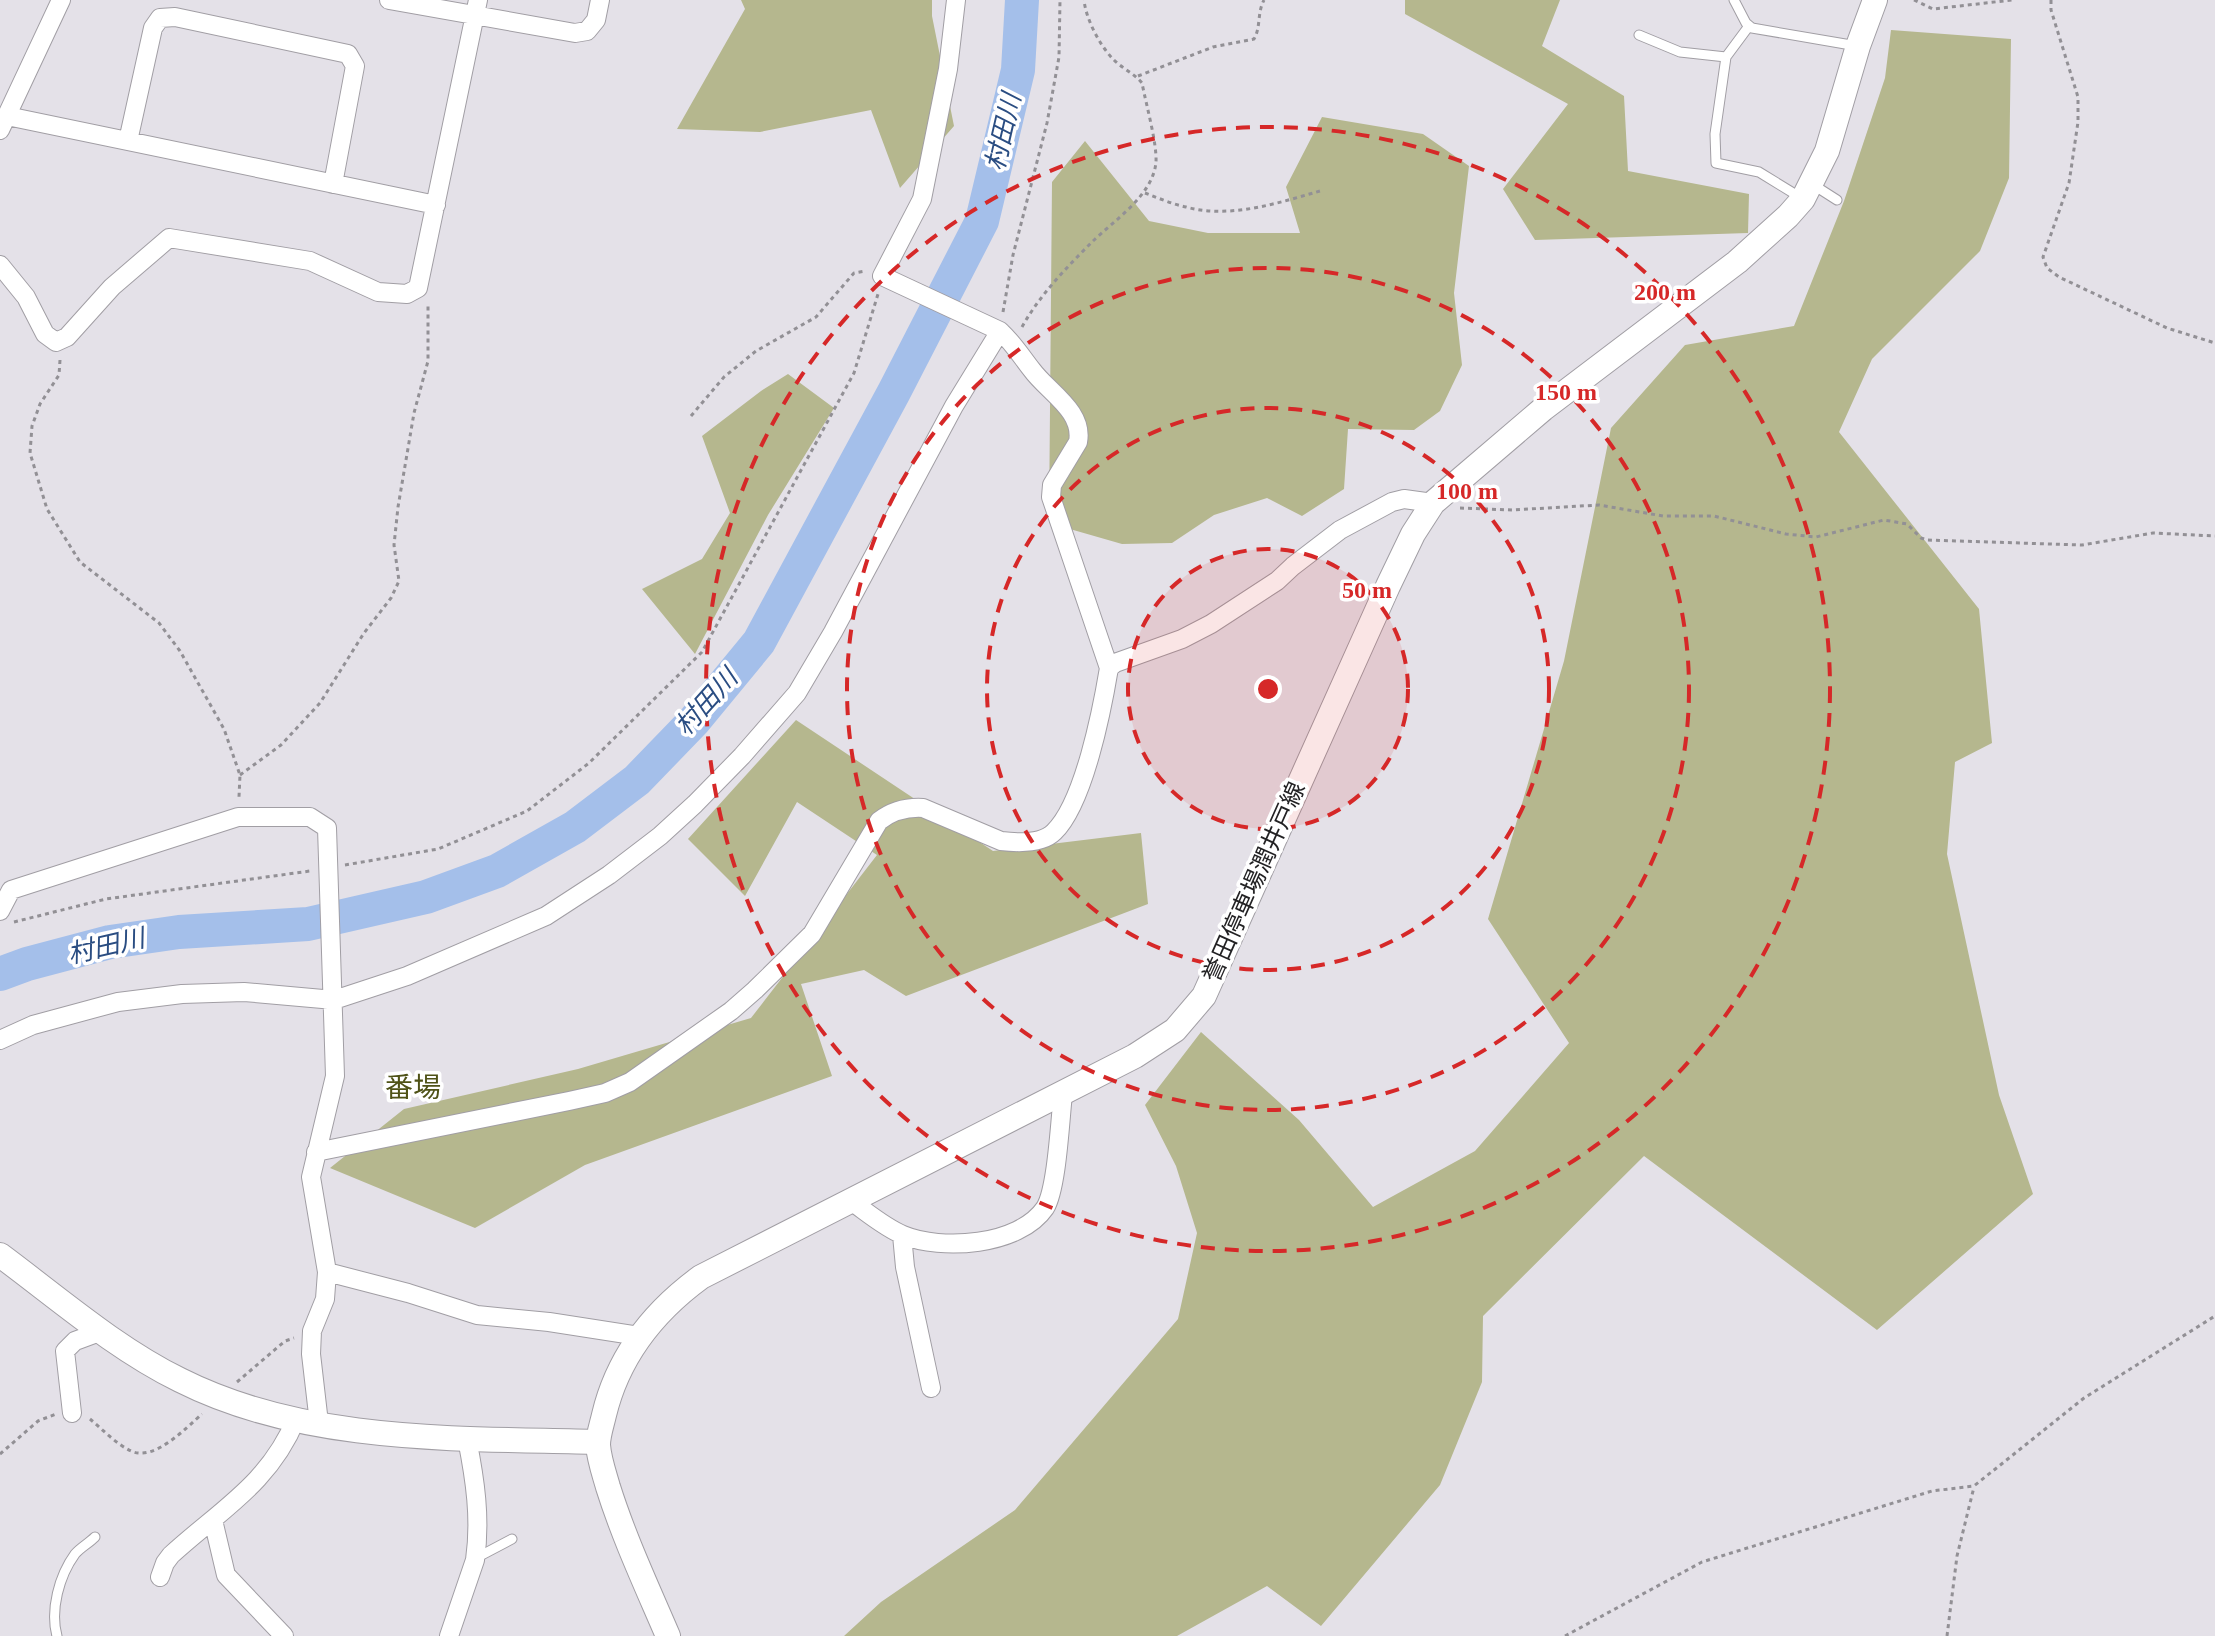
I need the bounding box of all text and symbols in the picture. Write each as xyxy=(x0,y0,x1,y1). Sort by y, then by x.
water label: 村田川 xyxy=(981,88,1027,173)
text: 200 m xyxy=(1634,279,1696,305)
text: 150 m xyxy=(1535,379,1597,405)
text: 100 m xyxy=(1436,478,1498,504)
text: 50 m xyxy=(1342,577,1392,603)
water label: 村田川 xyxy=(669,661,745,741)
centre of rings xyxy=(1254,675,1282,703)
street label: 誉田停車場潤井戸線 xyxy=(1198,778,1310,986)
water label: 村田川 xyxy=(65,923,150,969)
district label: 番場 xyxy=(385,1072,441,1103)

